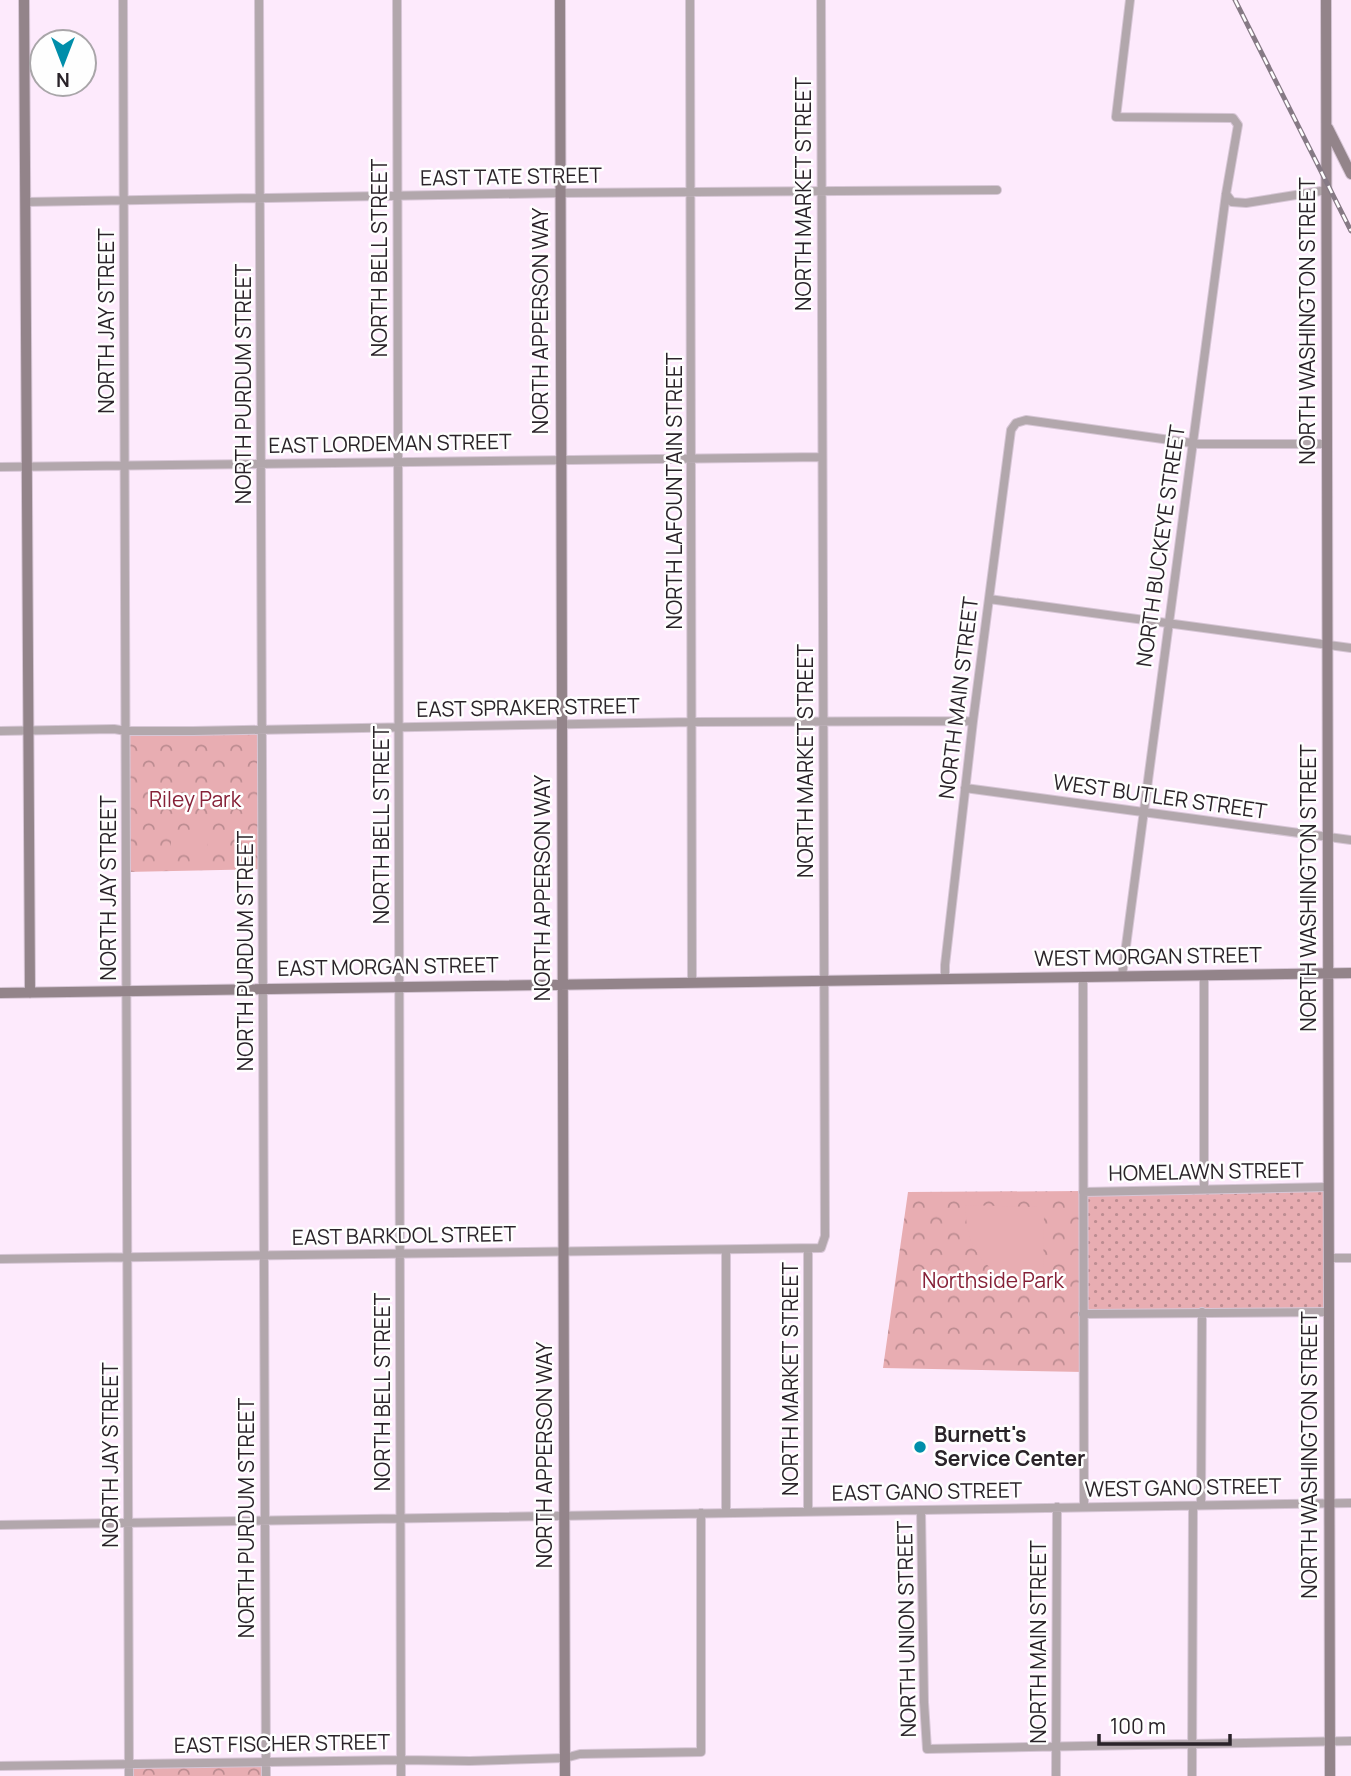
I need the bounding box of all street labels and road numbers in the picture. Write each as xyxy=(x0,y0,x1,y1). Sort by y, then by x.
street label: NORTH MARKET STREET xyxy=(789,77,817,311)
street label: NORTH BELL STREET xyxy=(365,158,393,357)
street label: EAST TATE STREET xyxy=(420,160,603,192)
street label: NORTH WASHINGTON STREET xyxy=(1293,177,1321,465)
street label: NORTH APPERSON WAY xyxy=(526,207,554,434)
street label: NORTH JAY STREET xyxy=(92,228,120,414)
street label: NORTH PURDUM STREET xyxy=(229,263,257,504)
street label: NORTH LAFOUNTAIN STREET xyxy=(660,352,688,629)
street label: NORTH BUCKEYE STREET xyxy=(1129,423,1191,669)
street label: EAST LORDEMAN STREET xyxy=(268,427,512,459)
street label: NORTH MAIN STREET xyxy=(932,595,984,801)
street label: NORTH MARKET STREET xyxy=(791,644,819,878)
street label: EAST SPRAKER STREET xyxy=(416,691,640,723)
street label: NORTH BELL STREET xyxy=(367,725,395,924)
street label: NORTH WASHINGTON STREET xyxy=(1294,744,1322,1032)
street label: WEST BUTLER STREET xyxy=(1051,767,1269,825)
street label: NORTH APPERSON WAY xyxy=(528,774,556,1001)
street label: NORTH JAY STREET xyxy=(94,795,122,981)
street label: NORTH PURDUM STREET xyxy=(231,830,259,1071)
street label: WEST MORGAN STREET xyxy=(1034,940,1262,972)
street label: EAST MORGAN STREET xyxy=(277,950,499,982)
street label: HOMELAWN STREET xyxy=(1108,1155,1304,1187)
street label: EAST BARKDOL STREET xyxy=(292,1219,517,1251)
street label: NORTH MARKET STREET xyxy=(776,1262,804,1496)
street label: NORTH BELL STREET xyxy=(368,1292,396,1491)
street label: NORTH WASHINGTON STREET xyxy=(1295,1311,1323,1599)
street label: NORTH APPERSON WAY xyxy=(530,1341,558,1568)
street label: NORTH JAY STREET xyxy=(96,1362,124,1548)
street label: NORTH PURDUM STREET xyxy=(232,1397,260,1638)
street label: WEST GANO STREET xyxy=(1084,1471,1282,1503)
street label: EAST GANO STREET xyxy=(831,1475,1023,1507)
street label: NORTH UNION STREET xyxy=(890,1520,922,1738)
street label: NORTH MAIN STREET xyxy=(1024,1540,1052,1744)
street label: EAST FISCHER STREET xyxy=(174,1727,391,1759)

